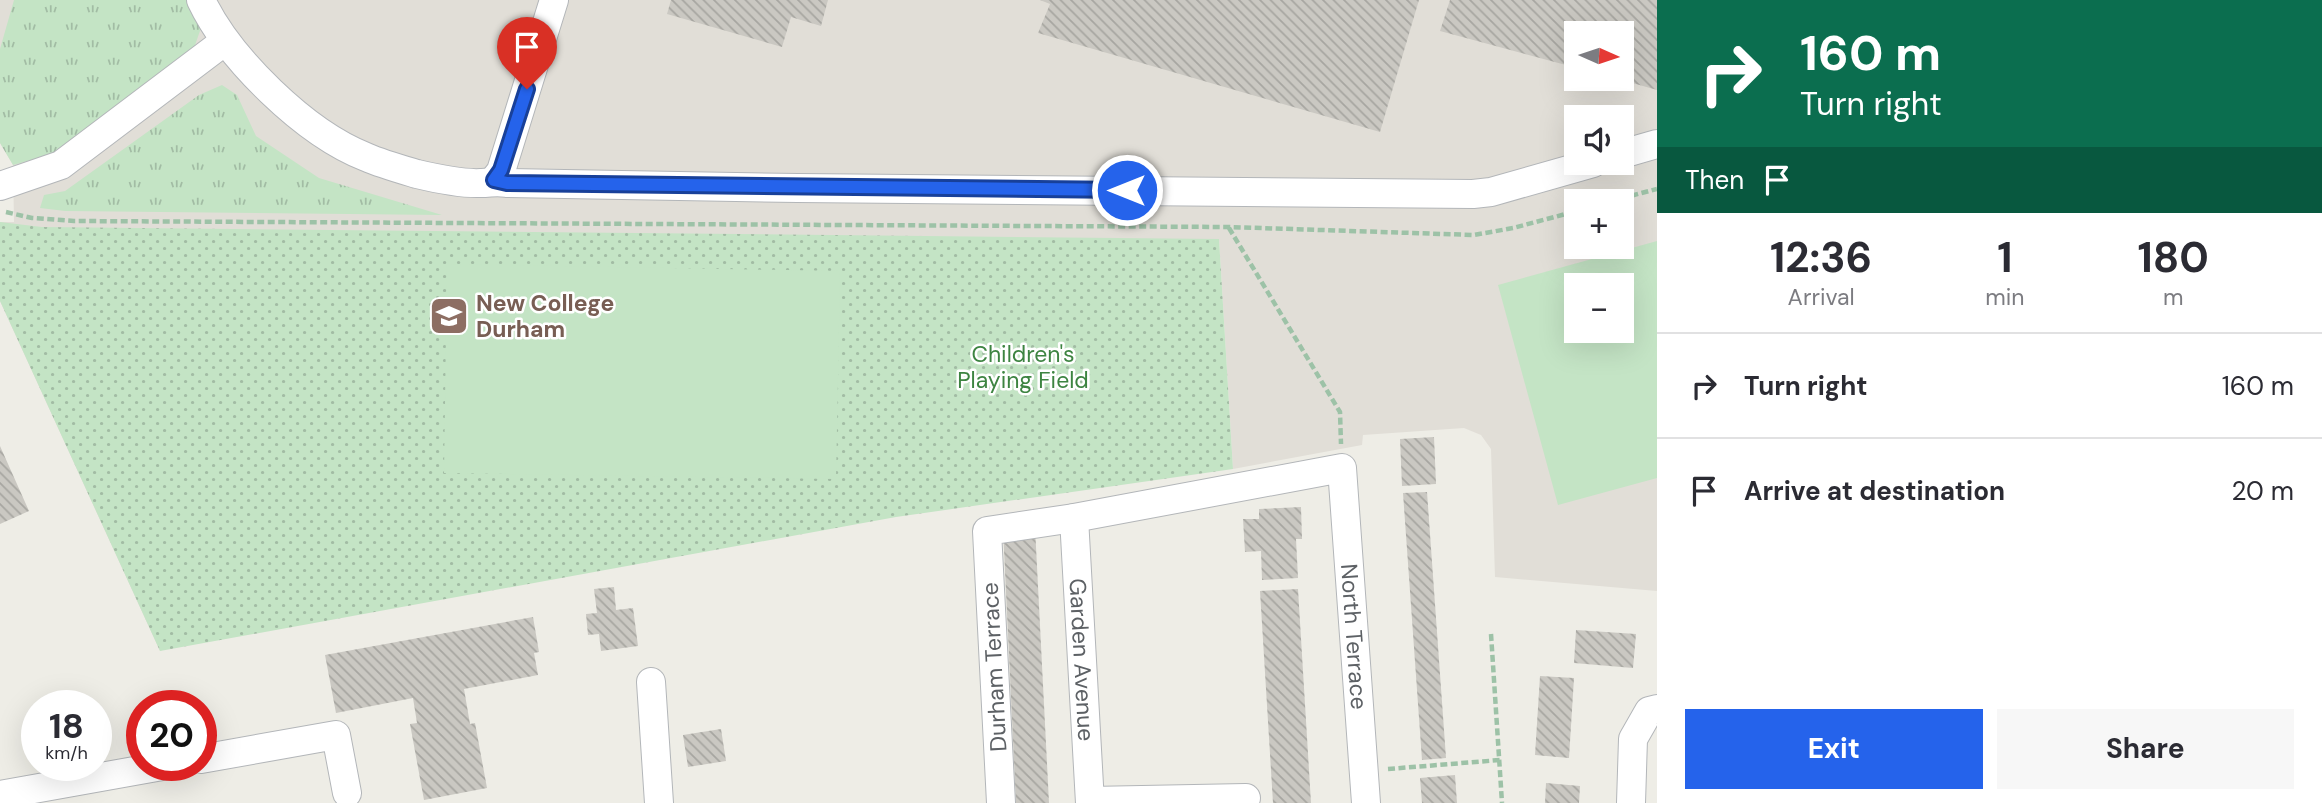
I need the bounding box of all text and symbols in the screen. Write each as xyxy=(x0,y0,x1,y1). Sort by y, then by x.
pin xyxy=(497,17,557,89)
north arrow xyxy=(1564,21,1634,91)
map controls xyxy=(1564,21,1634,343)
text: 160 m xyxy=(1800,21,1941,85)
icon: arrive xyxy=(508,28,546,66)
icon: right xyxy=(1685,28,1776,119)
text: Turn right xyxy=(1800,83,1942,125)
button: sound xyxy=(1564,105,1634,175)
position arrow xyxy=(1090,153,1164,227)
icon: arrive xyxy=(1758,161,1796,199)
text: Then xyxy=(1685,163,1744,197)
button: + xyxy=(1564,189,1634,259)
text: 12:36 xyxy=(1770,230,1872,285)
text: 1 xyxy=(1997,230,2012,285)
text: 180 xyxy=(2137,230,2209,285)
button: − xyxy=(1564,273,1634,343)
text: Arrival xyxy=(1788,282,1855,312)
text: min xyxy=(1985,282,2024,312)
text: m xyxy=(2163,282,2183,312)
place label: New College Durham xyxy=(476,288,614,344)
school or university icon: New College Durham xyxy=(428,295,470,337)
park label: Children's Playing Field xyxy=(957,339,1089,395)
icon: right xyxy=(1685,367,1723,405)
text: Turn right xyxy=(1744,369,1868,403)
text: 160 m xyxy=(2222,369,2294,403)
icon: arrive xyxy=(1685,472,1723,510)
text: Arrive at destination xyxy=(1744,474,2005,508)
text: 20 m xyxy=(2231,474,2294,508)
street label: North Terrace xyxy=(1334,563,1374,711)
street label: Garden Avenue xyxy=(1062,578,1102,742)
street label: Durham Terrace xyxy=(975,582,1013,752)
speed limit sign: 20 xyxy=(126,690,217,781)
text: 18 xyxy=(49,703,84,749)
button: Exit xyxy=(1685,709,1983,789)
button: Share xyxy=(1997,709,2294,789)
text: km/h xyxy=(45,741,88,765)

